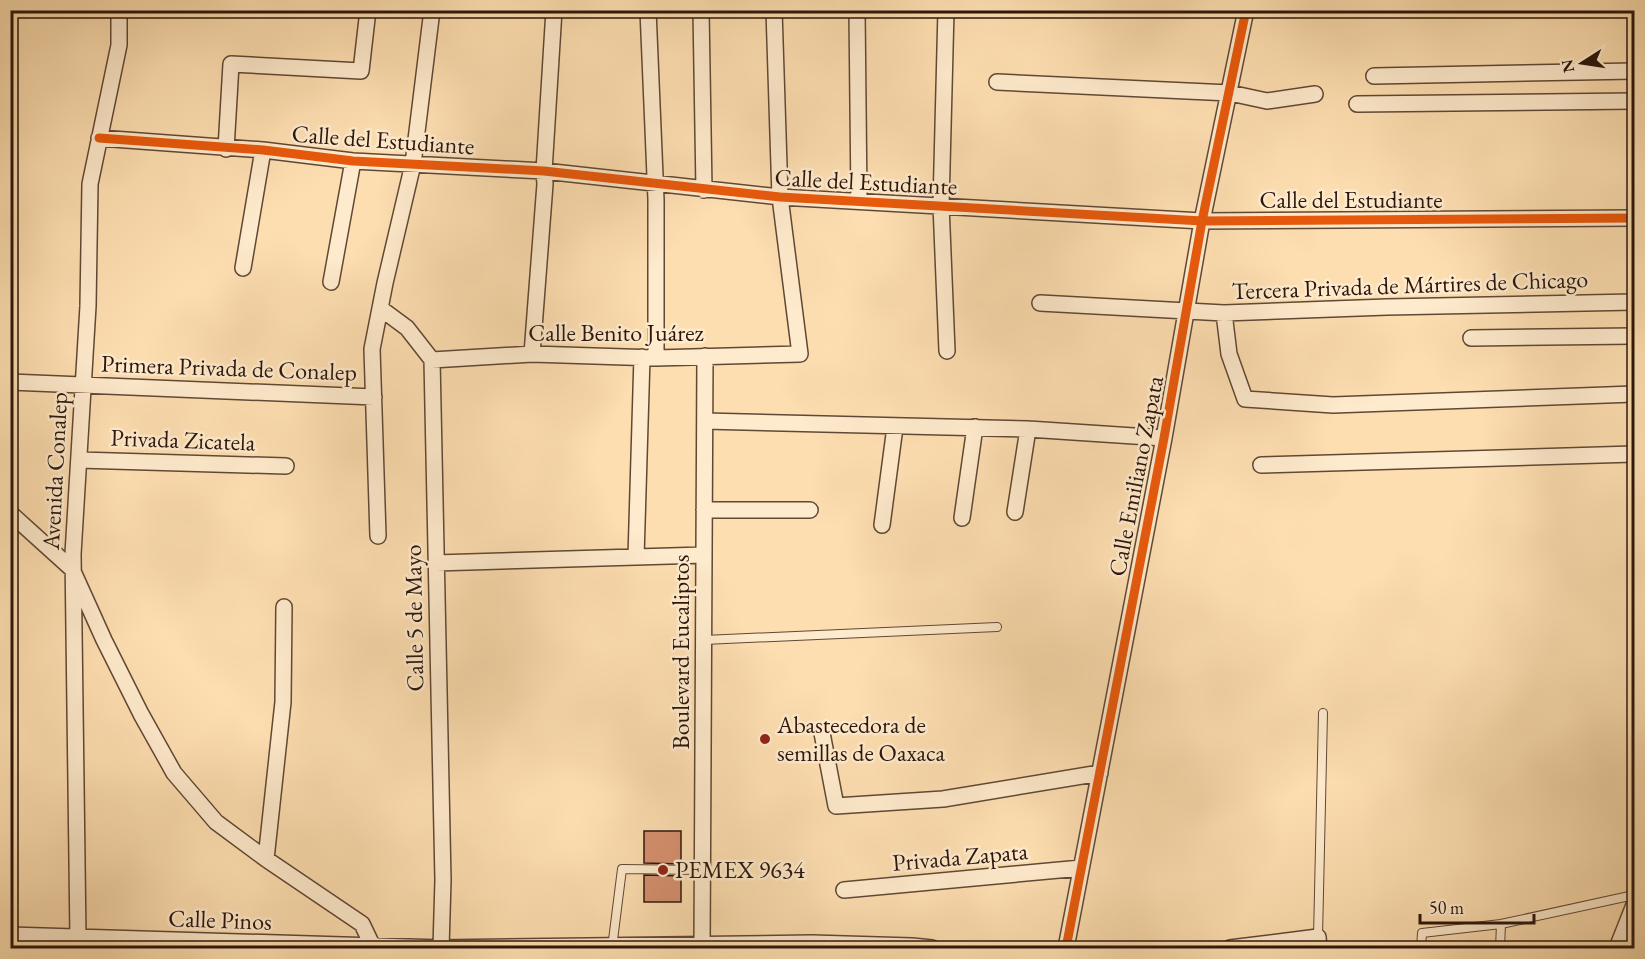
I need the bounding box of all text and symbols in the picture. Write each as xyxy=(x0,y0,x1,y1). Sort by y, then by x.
north arrow xyxy=(1552,33,1612,93)
text: N xyxy=(1556,57,1579,75)
street label: Calle del Estudiante xyxy=(291,118,475,161)
street label: Calle del Estudiante xyxy=(774,161,958,202)
street label: Calle del Estudiante xyxy=(1260,184,1443,215)
street label: Tercera Privada de Mártires de Chicago xyxy=(1231,263,1589,306)
street label: Calle Benito Juárez xyxy=(528,317,704,348)
street label: Primera Privada de Conalep xyxy=(101,348,357,387)
street label: Calle Emiliano Zapata xyxy=(1101,373,1170,579)
street label: Avenida Conalep xyxy=(35,391,74,552)
street label: Privada Zicatela xyxy=(110,421,256,458)
street label: Calle 5 de Mayo xyxy=(397,544,430,692)
street label: Boulevard Eucaliptos xyxy=(665,555,696,749)
place label: Abastecedora de semillas de Oaxaca xyxy=(776,709,945,768)
marker: Abastecedora de semillas de Oaxaca xyxy=(758,732,772,746)
street label: Privada Zapata xyxy=(891,835,1030,878)
place label: PEMEX 9634 xyxy=(675,854,805,885)
marker: PEMEX 9634 xyxy=(656,863,670,877)
scale bar xyxy=(1420,887,1534,925)
text: 50 m xyxy=(1429,896,1464,919)
street label: Calle Pinos xyxy=(168,902,272,937)

